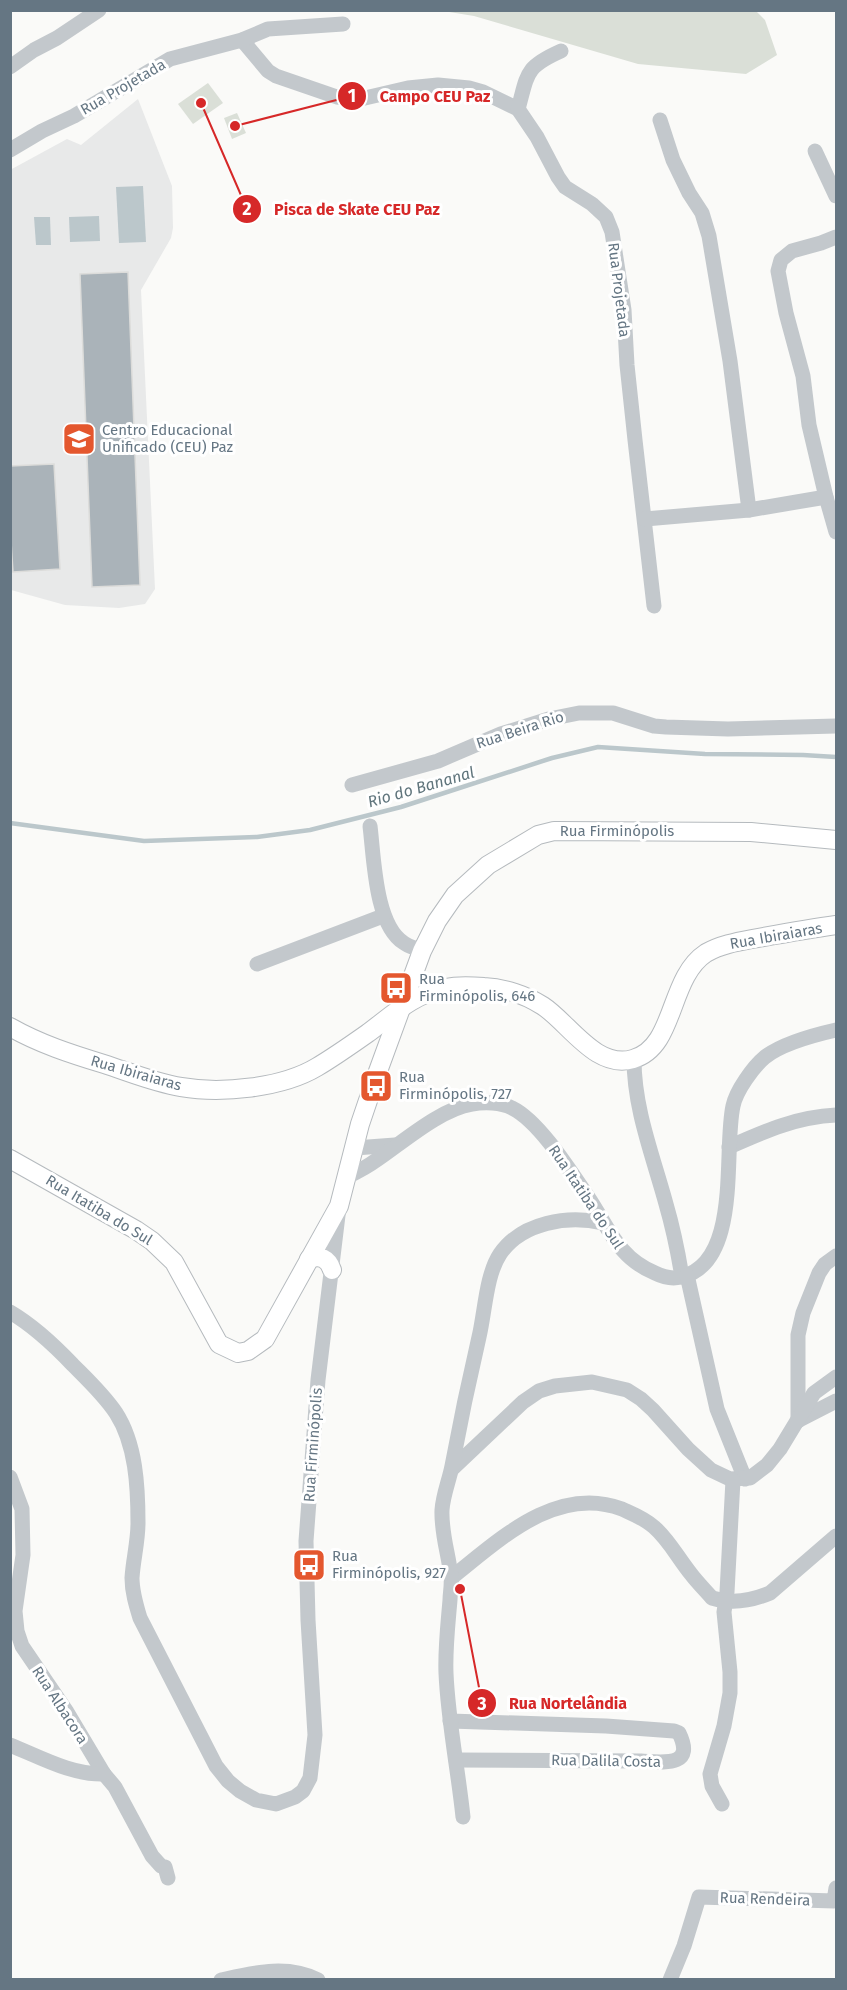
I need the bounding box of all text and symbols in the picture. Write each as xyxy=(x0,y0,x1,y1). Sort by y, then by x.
street label: Rua Projetada xyxy=(77,55,169,119)
callout: Campo CEU Paz xyxy=(337,79,502,113)
text: 1 xyxy=(348,85,356,107)
text: Campo CEU Paz xyxy=(380,87,491,106)
callout: Pisca de Skate CEU Paz xyxy=(232,192,452,226)
text: 2 xyxy=(242,198,252,220)
text: Pisca de Skate CEU Paz xyxy=(274,200,441,219)
street label: Rua Projetada xyxy=(604,242,634,338)
school or university icon: Centro Educacional Unificado (CEU) Paz xyxy=(61,421,97,457)
place label: Centro Educacional Unificado (CEU) Paz xyxy=(102,421,234,456)
street label: Rua Beira Rio xyxy=(474,707,566,753)
water label: Rio do Bananal xyxy=(365,763,477,811)
street label: Rua Firminópolis xyxy=(560,822,674,840)
street label: Rua Ibiraiaras xyxy=(728,919,824,953)
bus stop icon: Rua Firminópolis, 646 xyxy=(378,970,414,1006)
place label: Rua Firminópolis, 646 xyxy=(419,970,535,1005)
street label: Rua Ibiraiaras xyxy=(89,1051,183,1095)
bus stop icon: Rua Firminópolis, 727 xyxy=(358,1068,394,1104)
place label: Rua Firminópolis, 727 xyxy=(399,1068,512,1103)
street label: Rua Itatiba do Sul xyxy=(545,1142,628,1253)
street label: Rua Itatiba do Sul xyxy=(42,1171,156,1249)
street label: Rua Firminópolis xyxy=(300,1387,326,1503)
bus stop icon: Rua Firminópolis, 927 xyxy=(291,1547,327,1583)
place label: Rua Firminópolis, 927 xyxy=(332,1547,446,1582)
street label: Rua Albacora xyxy=(28,1663,92,1747)
callout: Rua Nortelândia xyxy=(467,1686,639,1720)
text: 3 xyxy=(476,1693,487,1715)
text: Rua Nortelândia xyxy=(509,1694,627,1713)
street label: Rua Dalila Costa xyxy=(551,1751,661,1771)
street label: Rua Rendeira xyxy=(719,1888,811,1910)

